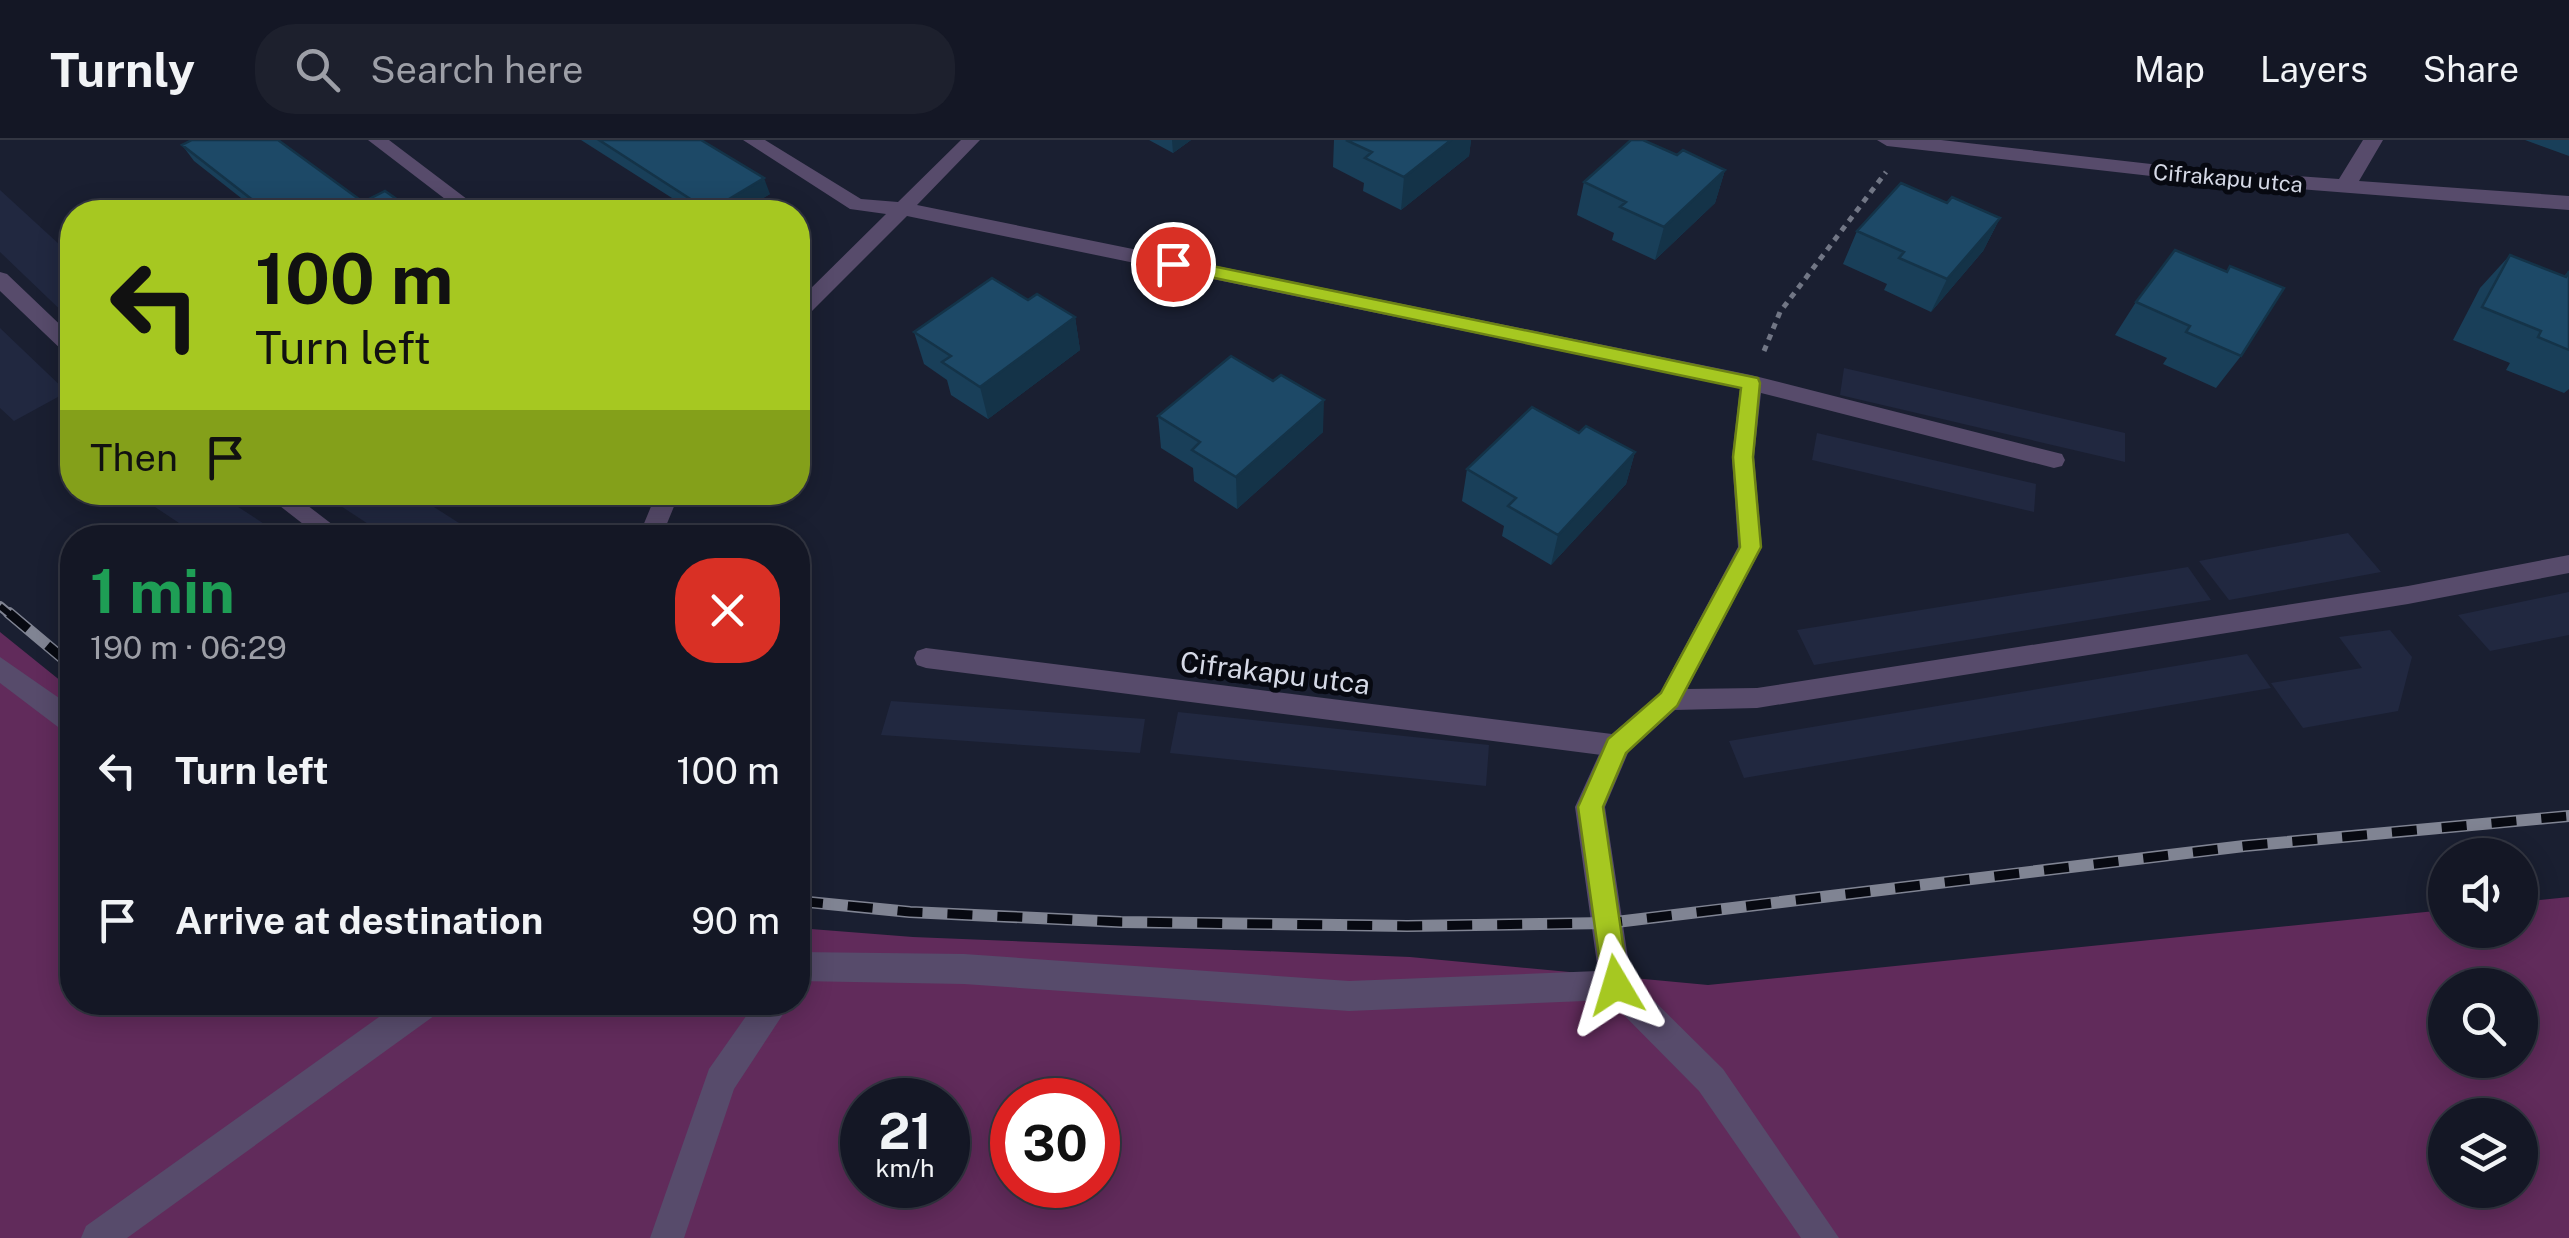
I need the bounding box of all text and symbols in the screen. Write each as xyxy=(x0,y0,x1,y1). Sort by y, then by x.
search box xyxy=(255,24,955,114)
text: Turnly xyxy=(50,41,195,98)
icon: search xyxy=(290,42,345,97)
text: Search here xyxy=(370,47,584,92)
text: Map xyxy=(2134,49,2205,90)
text: Layers xyxy=(2260,49,2368,90)
text: Share xyxy=(2423,49,2519,90)
street label: Cifrakapu utca xyxy=(2152,159,2304,197)
pin xyxy=(1131,222,1216,307)
text: 100 m xyxy=(255,237,453,320)
icon: arrive xyxy=(1146,237,1201,292)
icon: left xyxy=(90,240,220,370)
text: Turn left xyxy=(255,321,431,374)
icon: arrive xyxy=(198,430,253,485)
text: Then xyxy=(90,435,178,480)
text: 1 min xyxy=(90,556,235,627)
button: close xyxy=(675,558,780,663)
text: 190 m · 06:29 xyxy=(90,629,287,666)
street label: Cifrakapu utca xyxy=(1178,644,1372,701)
icon: left xyxy=(90,743,145,798)
text: Turn left xyxy=(175,748,329,793)
text: 100 m xyxy=(676,748,780,793)
map controls xyxy=(2428,838,2538,1208)
button: sound xyxy=(2428,838,2538,948)
icon: arrive xyxy=(90,893,145,948)
text: Arrive at destination xyxy=(175,898,543,943)
text: 90 m xyxy=(691,898,780,943)
position arrow xyxy=(1564,933,1668,1037)
button: search xyxy=(2428,968,2538,1078)
speed limit sign: 30 xyxy=(990,1078,1120,1208)
button: layers xyxy=(2428,1098,2538,1208)
text: 21 xyxy=(878,1101,932,1160)
text: km/h xyxy=(876,1153,934,1183)

